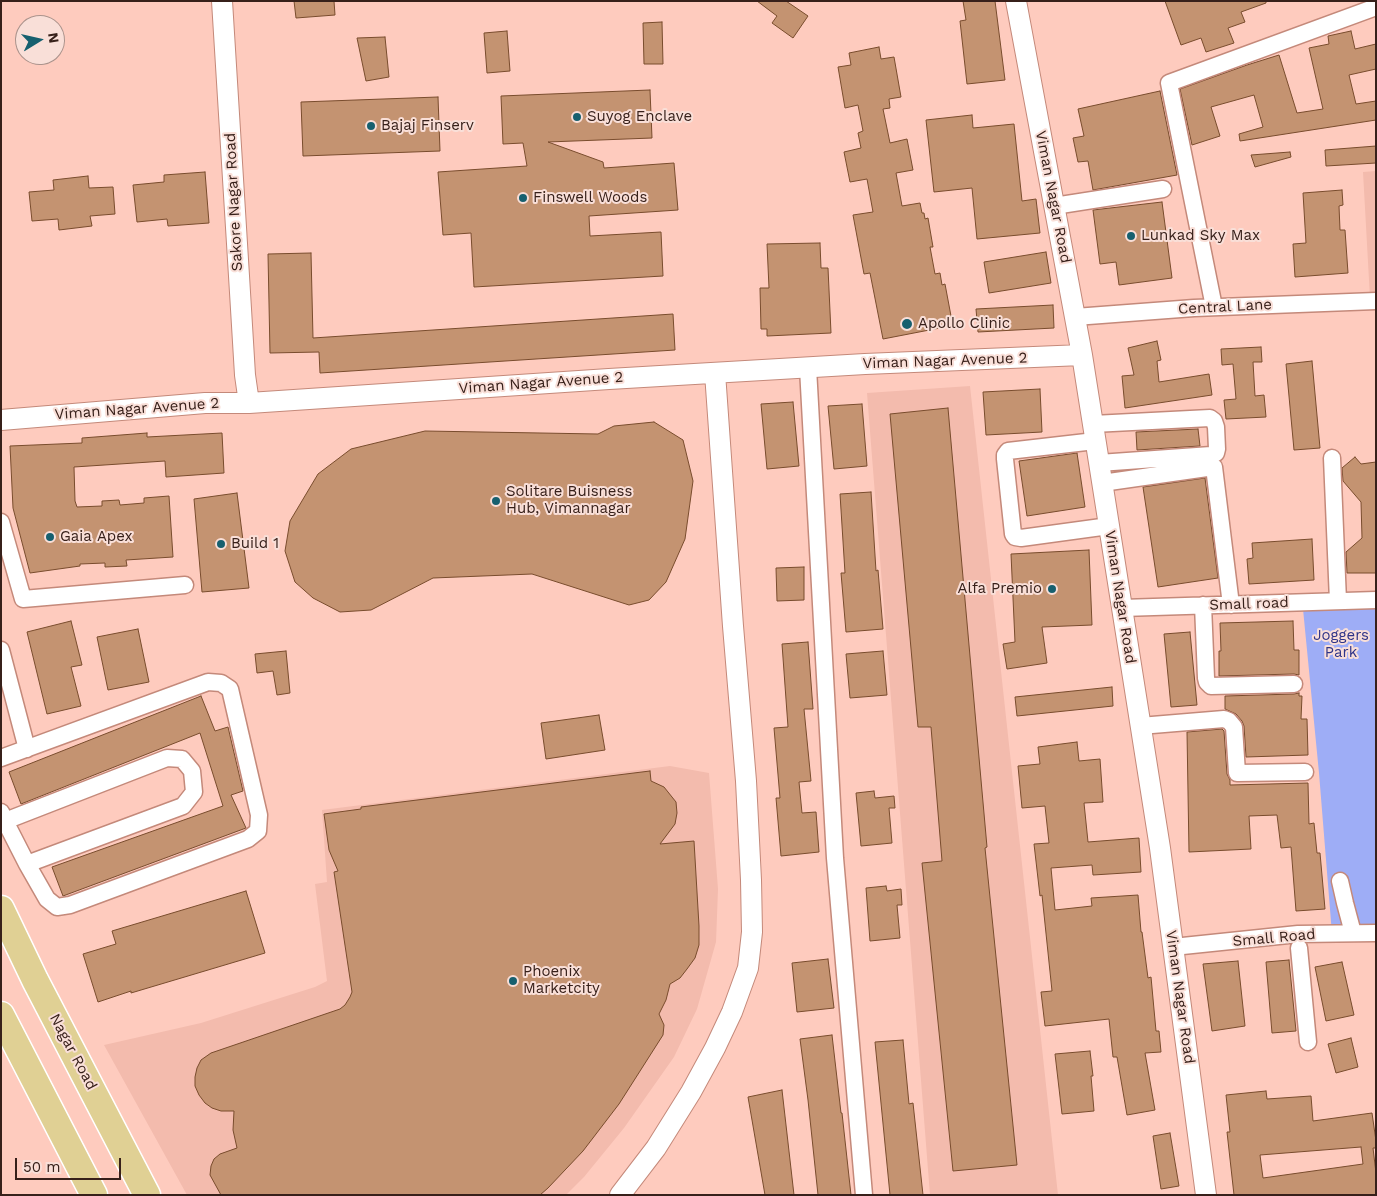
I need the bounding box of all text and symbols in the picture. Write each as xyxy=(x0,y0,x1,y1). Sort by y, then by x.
north arrow xyxy=(15,15,65,65)
text: N xyxy=(45,31,63,44)
place label: Suyog Enclave xyxy=(587,108,692,126)
marker: Suyog Enclave xyxy=(571,111,583,123)
place label: Bajaj Finserv xyxy=(381,117,474,135)
marker: Bajaj Finserv xyxy=(365,120,377,132)
street label: Viman Nagar Road xyxy=(1031,129,1075,265)
street label: Sakore Nagar Road xyxy=(221,132,247,272)
place label: Finswell Woods xyxy=(533,189,647,207)
marker: Finswell Woods xyxy=(517,192,529,204)
place label: Lunkad Sky Max xyxy=(1141,227,1260,245)
marker: Lunkad Sky Max xyxy=(1125,230,1137,242)
street label: Central Lane xyxy=(1178,296,1272,318)
place label: Apollo Clinic xyxy=(918,315,1010,333)
marker: Apollo Clinic xyxy=(900,317,914,331)
street label: Viman Nagar Avenue 2 xyxy=(862,349,1028,373)
street label: Viman Nagar Avenue 2 xyxy=(458,368,624,398)
street label: Viman Nagar Avenue 2 xyxy=(54,394,220,424)
place label: Solitare Buisness Hub, Vimannagar xyxy=(506,483,632,518)
marker: Solitare Buisness Hub, Vimannagar xyxy=(490,495,502,507)
place label: Gaia Apex xyxy=(60,528,133,546)
street label: Viman Nagar Road xyxy=(1101,529,1139,665)
marker: Gaia Apex xyxy=(44,531,56,543)
place label: Build 1 xyxy=(231,535,279,553)
marker: Build 1 xyxy=(215,538,227,550)
place label: Alfa Premio xyxy=(957,580,1042,598)
marker: Alfa Premio xyxy=(1046,583,1058,595)
street label: Small road xyxy=(1209,594,1289,614)
park label: Joggers Park xyxy=(1313,627,1369,662)
street label: Small Road xyxy=(1232,925,1316,951)
street label: Viman Nagar Road xyxy=(1162,929,1198,1065)
place label: Phoenix Marketcity xyxy=(523,963,600,998)
marker: Phoenix Marketcity xyxy=(507,975,519,987)
street label: Nagar Road xyxy=(45,1011,101,1093)
scale bar xyxy=(18,1148,124,1180)
text: 50 m xyxy=(23,1158,60,1176)

